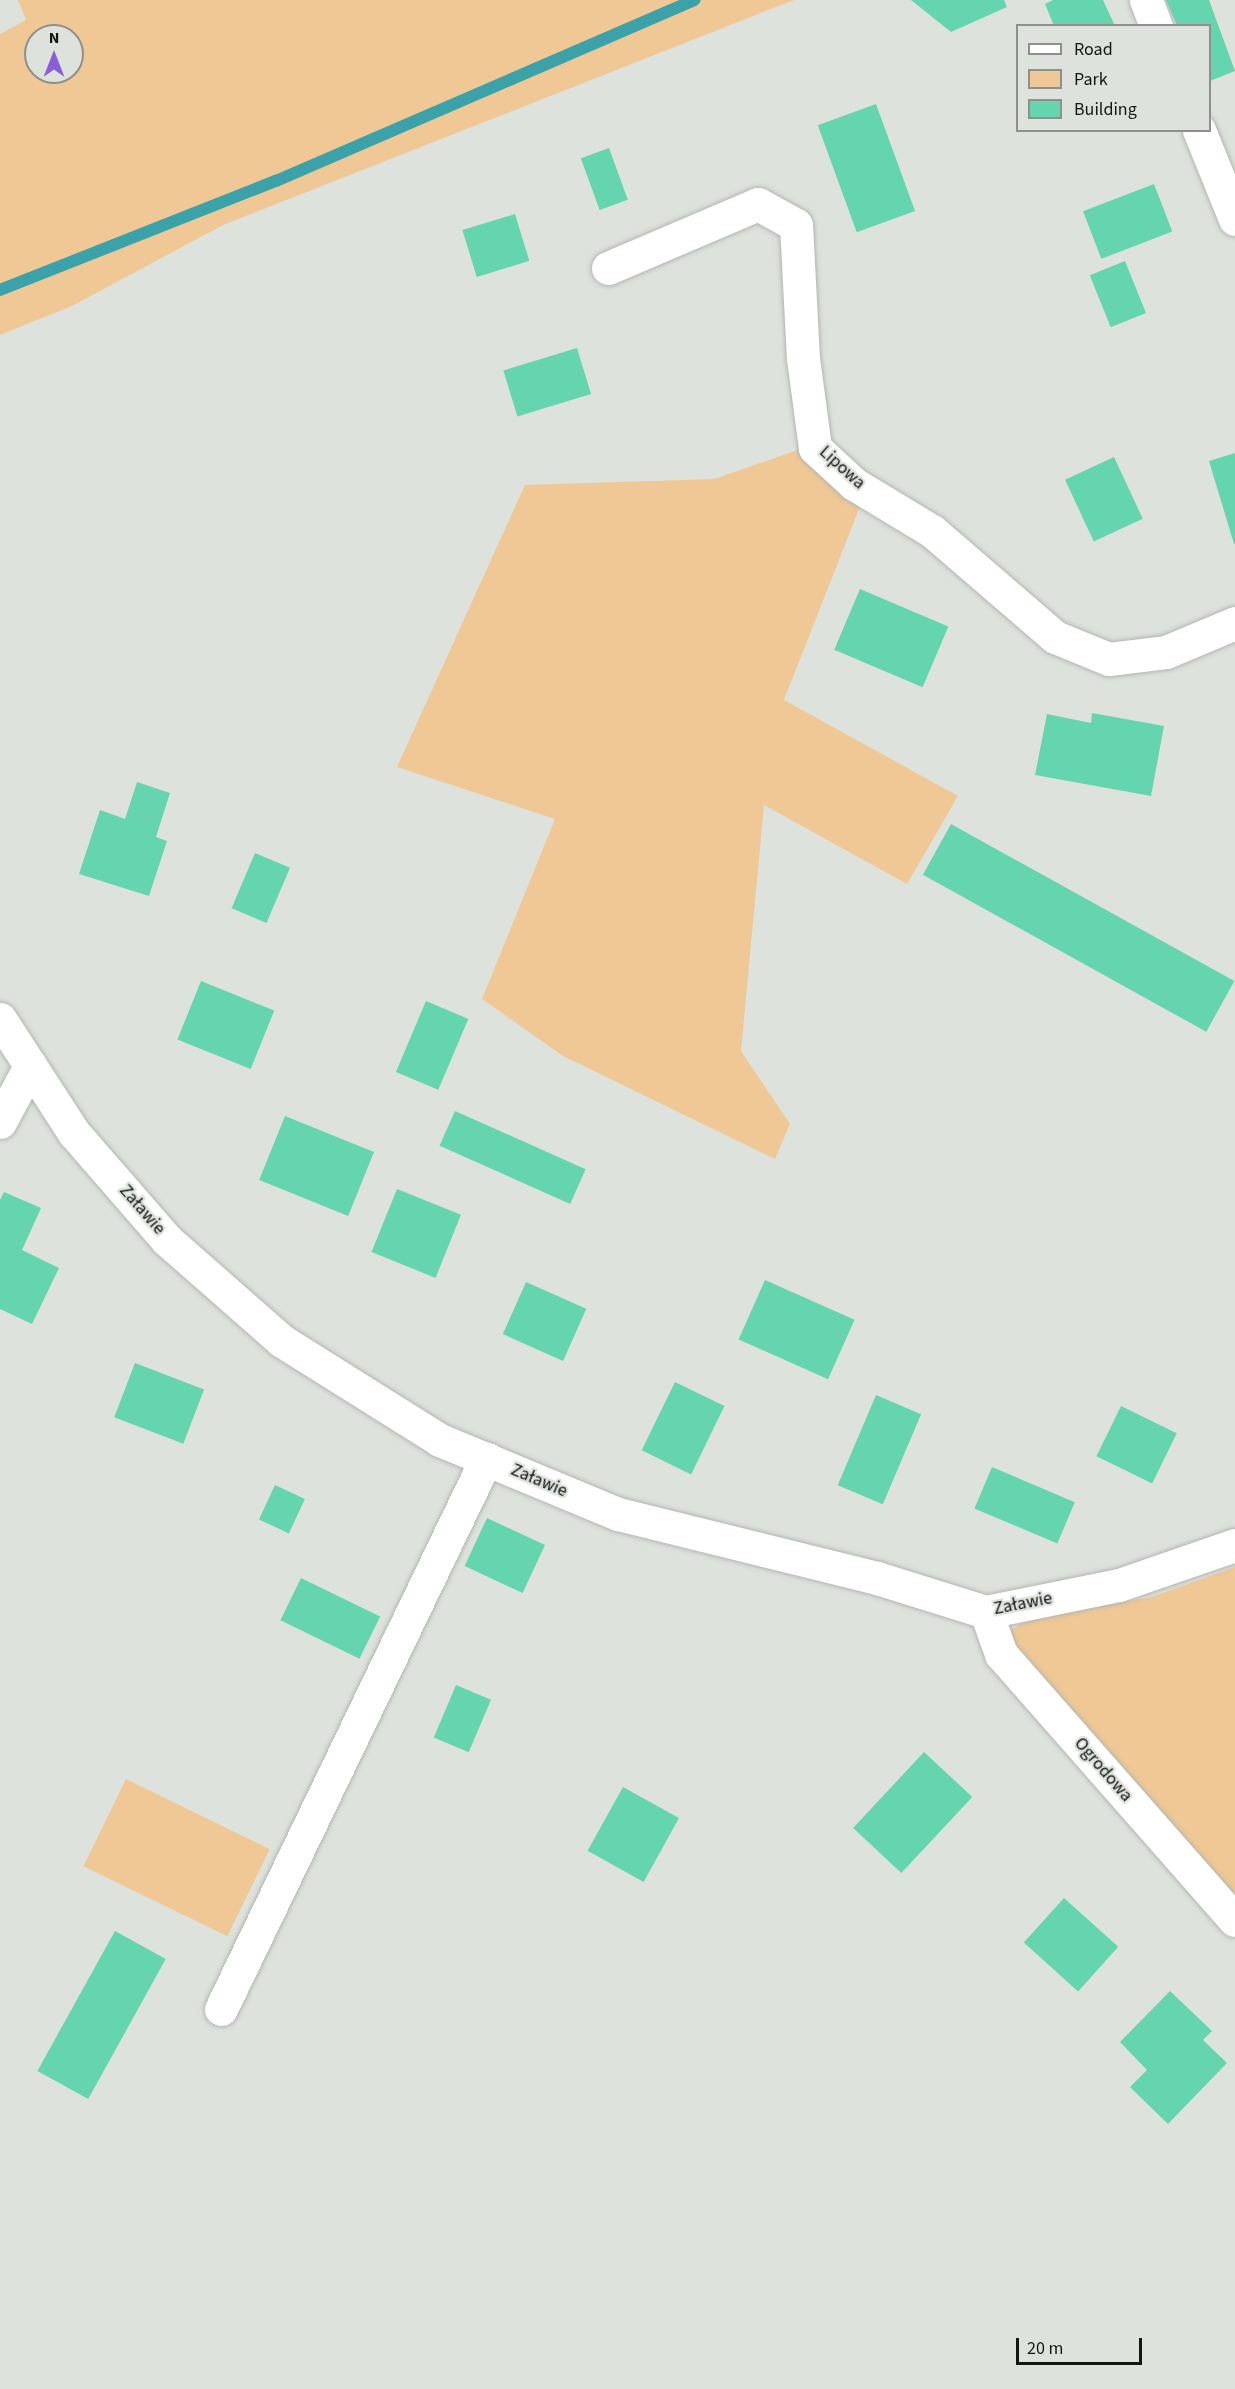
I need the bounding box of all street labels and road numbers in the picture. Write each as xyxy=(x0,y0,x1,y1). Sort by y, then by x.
street label: Lipowa xyxy=(814,442,870,494)
street label: Załawie xyxy=(114,1181,170,1239)
street label: Załawie xyxy=(508,1459,570,1503)
street label: Załawie xyxy=(992,1588,1054,1620)
street label: Ogrodowa xyxy=(1069,1733,1137,1807)

